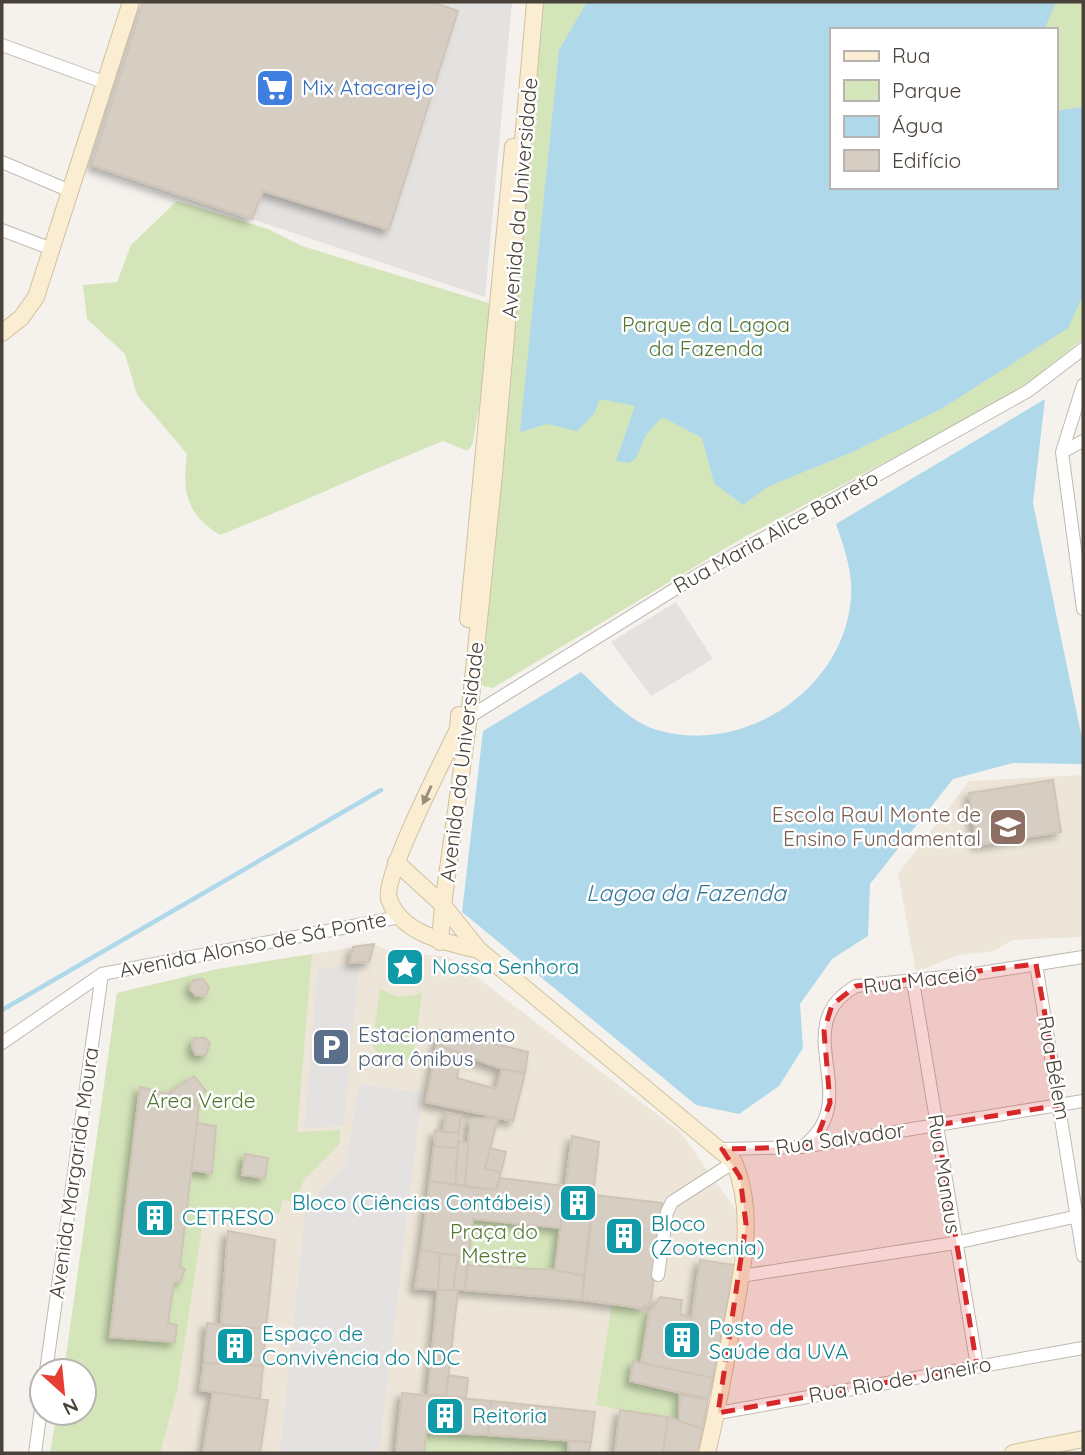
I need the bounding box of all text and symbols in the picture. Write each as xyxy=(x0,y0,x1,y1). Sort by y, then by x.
legend xyxy=(830,28,1057,189)
text: Rua xyxy=(892,42,931,68)
supermarket icon: Mix Atacarejo xyxy=(254,67,296,109)
place label: Mix Atacarejo xyxy=(302,74,435,100)
street label: Avenida da Universidade xyxy=(496,76,542,319)
text: Parque xyxy=(892,77,961,103)
text: Água xyxy=(892,112,943,138)
text: Edifício xyxy=(892,147,961,173)
park label: Parque da Lagoa da Fazenda xyxy=(622,311,790,361)
street label: Rua Maria Alice Barreto xyxy=(668,464,883,598)
street label: Avenida da Universidade xyxy=(433,640,489,883)
one-way arrow xyxy=(422,785,433,805)
place label: Escola Raul Monte de Ensino Fundamental xyxy=(772,801,981,851)
school or university icon: Escola Raul Monte de Ensino Fundamental xyxy=(987,806,1029,848)
water label: Lagoa da Fazenda xyxy=(586,878,787,907)
street label: Avenida Alonso de Sá Ponte xyxy=(117,905,389,983)
place icon: Nossa Senhora xyxy=(384,946,426,988)
place label: Nossa Senhora xyxy=(432,953,579,979)
street label: Rua Maceió xyxy=(862,959,978,999)
street label: Rua Bélem xyxy=(1033,1014,1077,1122)
place label: Estacionamento para ônibus xyxy=(358,1021,515,1071)
parking icon: Estacionamento para ônibus xyxy=(310,1026,352,1068)
street label: Avenida Margarida Moura xyxy=(42,1045,104,1300)
park label: Área Verde xyxy=(146,1087,256,1113)
street label: Rua Manaus xyxy=(923,1112,967,1236)
street label: Rua Salvador xyxy=(773,1116,906,1160)
building icon: Bloco (Ciências Contábeis) xyxy=(557,1182,599,1224)
place label: Bloco (Ciências Contábeis) xyxy=(292,1189,551,1215)
building icon: CETRESO xyxy=(134,1197,176,1239)
place label: CETRESO xyxy=(182,1204,274,1230)
place label: Bloco (Zootecnia) xyxy=(651,1210,765,1260)
building icon: Bloco (Zootecnia) xyxy=(603,1215,645,1257)
park label: Praça do Mestre xyxy=(450,1218,538,1268)
place label: Posto de Saúde da UVA xyxy=(709,1314,849,1364)
building icon: Posto de Saúde da UVA xyxy=(661,1319,703,1361)
place label: Espaço de Convivência do NDC xyxy=(262,1320,460,1370)
building icon: Espaço de Convivência do NDC xyxy=(214,1325,256,1367)
street label: Rua Rio de Janeiro xyxy=(806,1350,993,1408)
north arrow xyxy=(28,1357,98,1427)
text: N xyxy=(59,1393,82,1421)
building icon: Reitoria xyxy=(424,1395,466,1437)
place label: Reitoria xyxy=(472,1402,547,1428)

